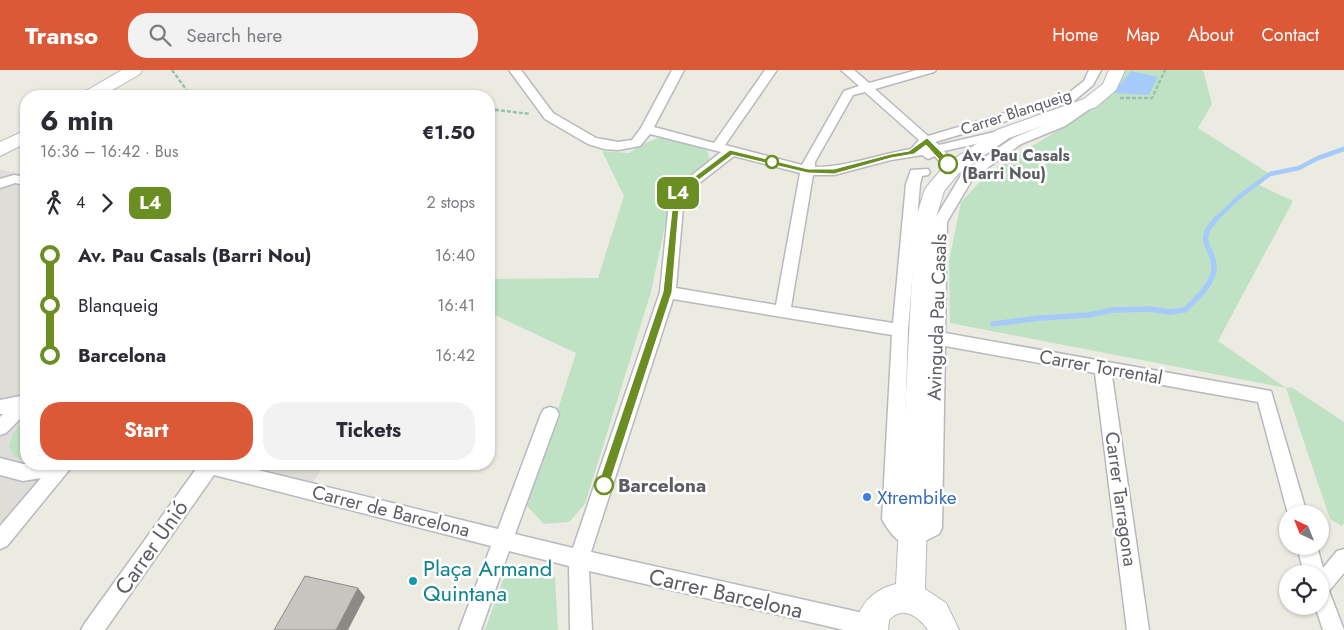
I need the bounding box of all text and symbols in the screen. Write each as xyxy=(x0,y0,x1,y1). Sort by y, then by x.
search box xyxy=(128,13,478,58)
text: Transo xyxy=(25,18,98,53)
icon: search xyxy=(146,21,174,49)
text: Search here xyxy=(186,22,282,49)
text: Home xyxy=(1052,22,1098,48)
text: Map xyxy=(1126,22,1160,48)
text: About xyxy=(1188,22,1233,48)
text: Contact xyxy=(1261,22,1319,48)
street label: Carrer Blanqueig xyxy=(957,83,1075,141)
text: 6 min xyxy=(40,100,114,141)
text: €1.50 xyxy=(422,119,475,146)
text: 16:36 – 16:42 · Bus xyxy=(40,140,178,163)
place label: Av. Pau Casals (Barri Nou) xyxy=(961,144,1070,185)
marker: Av. Pau Casals (Barri Nou) xyxy=(938,154,958,174)
unlabelled marker xyxy=(765,155,779,169)
line badge: L4 xyxy=(656,177,700,209)
text: L4 xyxy=(667,180,689,206)
icon: walk xyxy=(40,189,68,217)
icon: forward xyxy=(93,189,121,217)
text: L4 xyxy=(139,190,161,216)
text: 4 xyxy=(76,191,85,214)
text: 2 stops xyxy=(427,191,475,214)
street label: Avinguda Pau Casals xyxy=(921,233,953,401)
text: Av. Pau Casals (Barri Nou) xyxy=(78,242,311,269)
text: 16:40 xyxy=(435,244,475,267)
text: Blanqueig xyxy=(78,292,158,319)
text: 16:41 xyxy=(437,294,475,317)
text: Barcelona xyxy=(78,342,166,369)
street label: Carrer Torrental xyxy=(1037,343,1165,391)
text: 16:42 xyxy=(435,344,475,367)
button: Start xyxy=(40,402,253,460)
button: Tickets xyxy=(263,402,475,460)
street label: Carrer Tarragona xyxy=(1098,430,1144,568)
place label: Barcelona xyxy=(618,472,706,499)
marker: Barcelona xyxy=(594,475,614,495)
street label: Carrer de Barcelona xyxy=(309,478,473,544)
place label: Xtrembike xyxy=(877,484,957,511)
marker: Xtrembike xyxy=(861,491,873,503)
street label: Carrer Unió xyxy=(107,493,195,601)
north arrow xyxy=(1279,505,1329,555)
map controls xyxy=(1279,505,1329,615)
place label: Plaça Armand Quintana xyxy=(423,552,552,609)
street label: Carrer Barcelona xyxy=(646,560,806,626)
button: locate xyxy=(1279,565,1329,615)
marker: Plaça Armand Quintana xyxy=(407,575,419,587)

